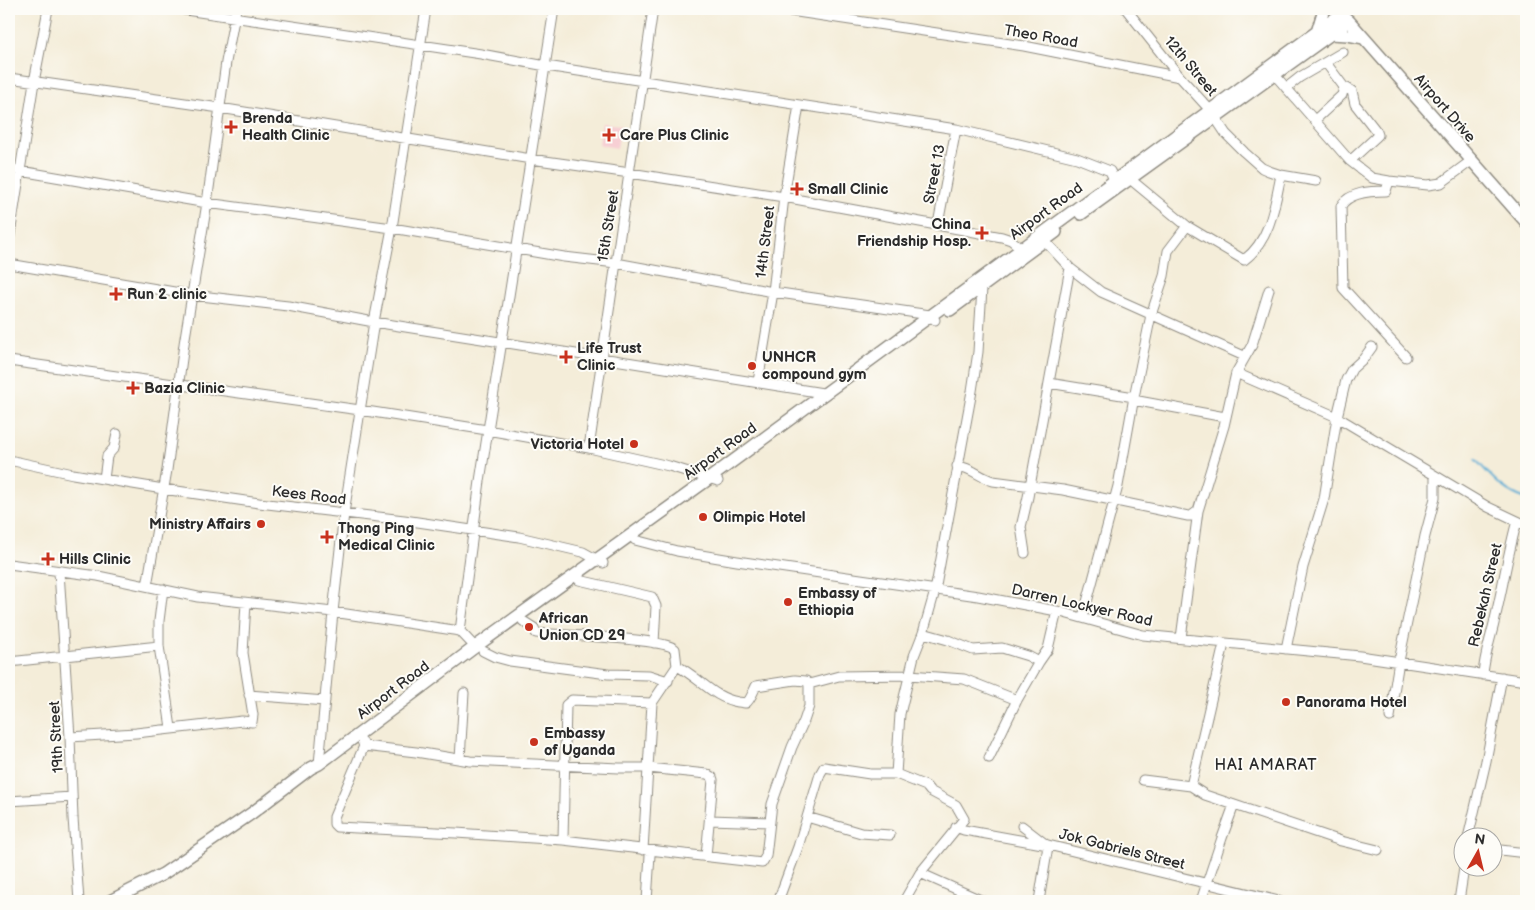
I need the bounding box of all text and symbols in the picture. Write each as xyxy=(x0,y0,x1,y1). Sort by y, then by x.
street label: Theo Road xyxy=(1003,21,1079,52)
street label: 12th Street xyxy=(1160,32,1221,100)
street label: Airport Drive xyxy=(1410,70,1480,147)
place label: Brenda Health Clinic xyxy=(242,109,330,145)
marker: Brenda Health Clinic xyxy=(224,120,238,134)
place label: Care Plus Clinic xyxy=(620,126,729,145)
marker: Care Plus Clinic xyxy=(602,128,616,142)
street label: Street 13 xyxy=(919,143,950,205)
street label: Airport Road xyxy=(1006,178,1087,244)
place label: Small Clinic xyxy=(808,180,888,199)
marker: Small Clinic xyxy=(790,182,804,196)
street label: 15th Street xyxy=(593,189,624,263)
street label: 14th Street xyxy=(752,204,779,279)
place label: China Friendship Hosp. xyxy=(857,215,971,251)
marker: China Friendship Hosp. xyxy=(975,226,989,240)
place label: Run 2 clinic xyxy=(127,285,207,304)
marker: Run 2 clinic xyxy=(109,287,123,301)
place label: Life Trust Clinic xyxy=(577,339,642,375)
place label: UNHCR compound gym xyxy=(762,348,867,384)
marker: Life Trust Clinic xyxy=(559,350,573,364)
marker: UNHCR compound gym xyxy=(746,360,758,372)
place label: Bazia Clinic xyxy=(144,379,225,398)
marker: Bazia Clinic xyxy=(126,381,140,395)
street label: Airport Road xyxy=(680,418,761,484)
place label: Victoria Hotel xyxy=(531,435,624,454)
marker: Victoria Hotel xyxy=(628,438,640,450)
street label: Kees Road xyxy=(271,481,347,509)
place label: Olimpic Hotel xyxy=(713,508,806,527)
marker: Olimpic Hotel xyxy=(697,511,709,523)
place label: Ministry Affairs xyxy=(149,515,251,534)
marker: Ministry Affairs xyxy=(255,518,267,530)
place label: Thong Ping Medical Clinic xyxy=(338,519,435,555)
marker: Thong Ping Medical Clinic xyxy=(320,530,334,544)
street label: Rebekah Street xyxy=(1464,541,1507,649)
place label: Hills Clinic xyxy=(59,550,131,569)
marker: Hills Clinic xyxy=(41,552,55,566)
street label: Darren Lockyer Road xyxy=(1010,580,1154,631)
place label: Embassy of Ethiopia xyxy=(798,584,877,620)
marker: Embassy of Ethiopia xyxy=(782,596,794,608)
place label: African Union CD 29 xyxy=(538,609,626,645)
marker: African Union CD 29 xyxy=(523,621,535,633)
street label: Airport Road xyxy=(353,657,433,724)
place label: Panorama Hotel xyxy=(1296,693,1407,712)
marker: Panorama Hotel xyxy=(1280,696,1292,708)
street label: 19th Street xyxy=(45,700,68,774)
place label: Embassy of Uganda xyxy=(544,724,615,760)
marker: Embassy of Uganda xyxy=(528,736,540,748)
district label: HAI AMARAT xyxy=(1214,756,1318,775)
street label: Jok Gabriels Street xyxy=(1057,825,1187,874)
north arrow xyxy=(1452,828,1502,878)
text: N xyxy=(1473,830,1486,849)

